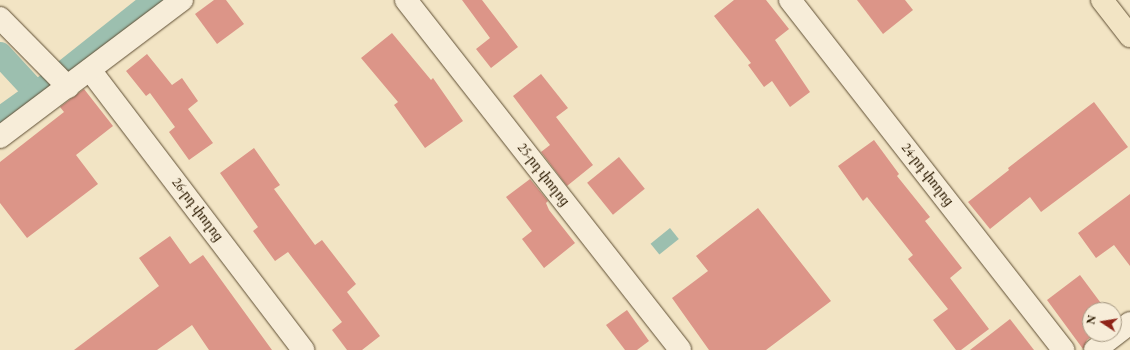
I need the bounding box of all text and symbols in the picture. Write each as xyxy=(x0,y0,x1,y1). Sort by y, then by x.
street label: 25-րդ փողոց xyxy=(514,141,572,209)
street label: 24-րդ փողոց xyxy=(898,141,956,209)
street label: 26-րդ փողոց xyxy=(168,175,226,245)
north arrow xyxy=(1082,302,1122,342)
text: N xyxy=(1083,314,1099,326)

